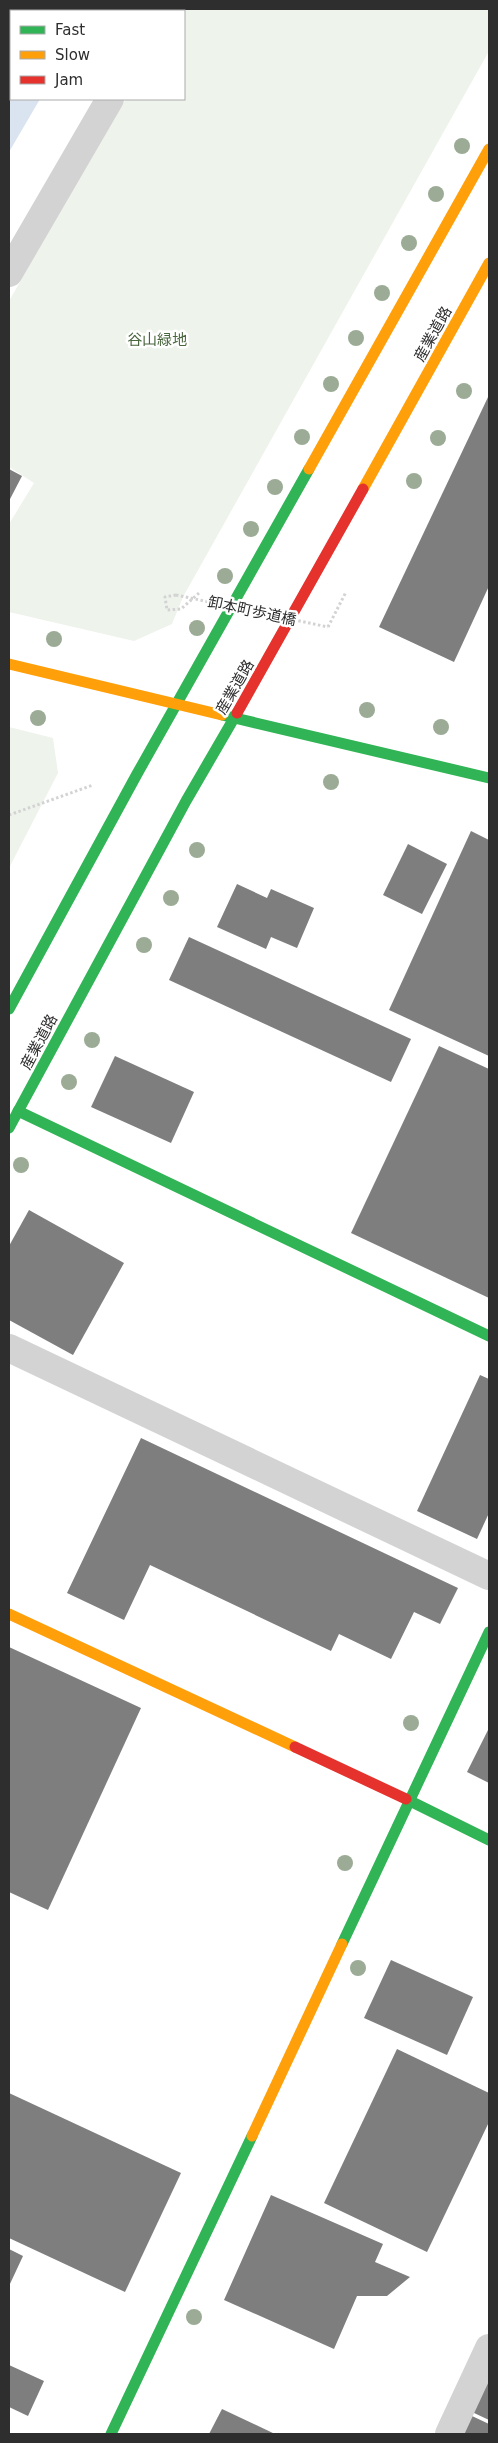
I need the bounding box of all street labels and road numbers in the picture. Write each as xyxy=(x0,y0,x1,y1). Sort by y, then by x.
street label: 産業道路 xyxy=(411,303,455,365)
street label: 卸本町歩道橋 xyxy=(206,593,298,629)
street label: 産業道路 xyxy=(212,657,258,717)
street label: 産業道路 xyxy=(17,1011,61,1073)

